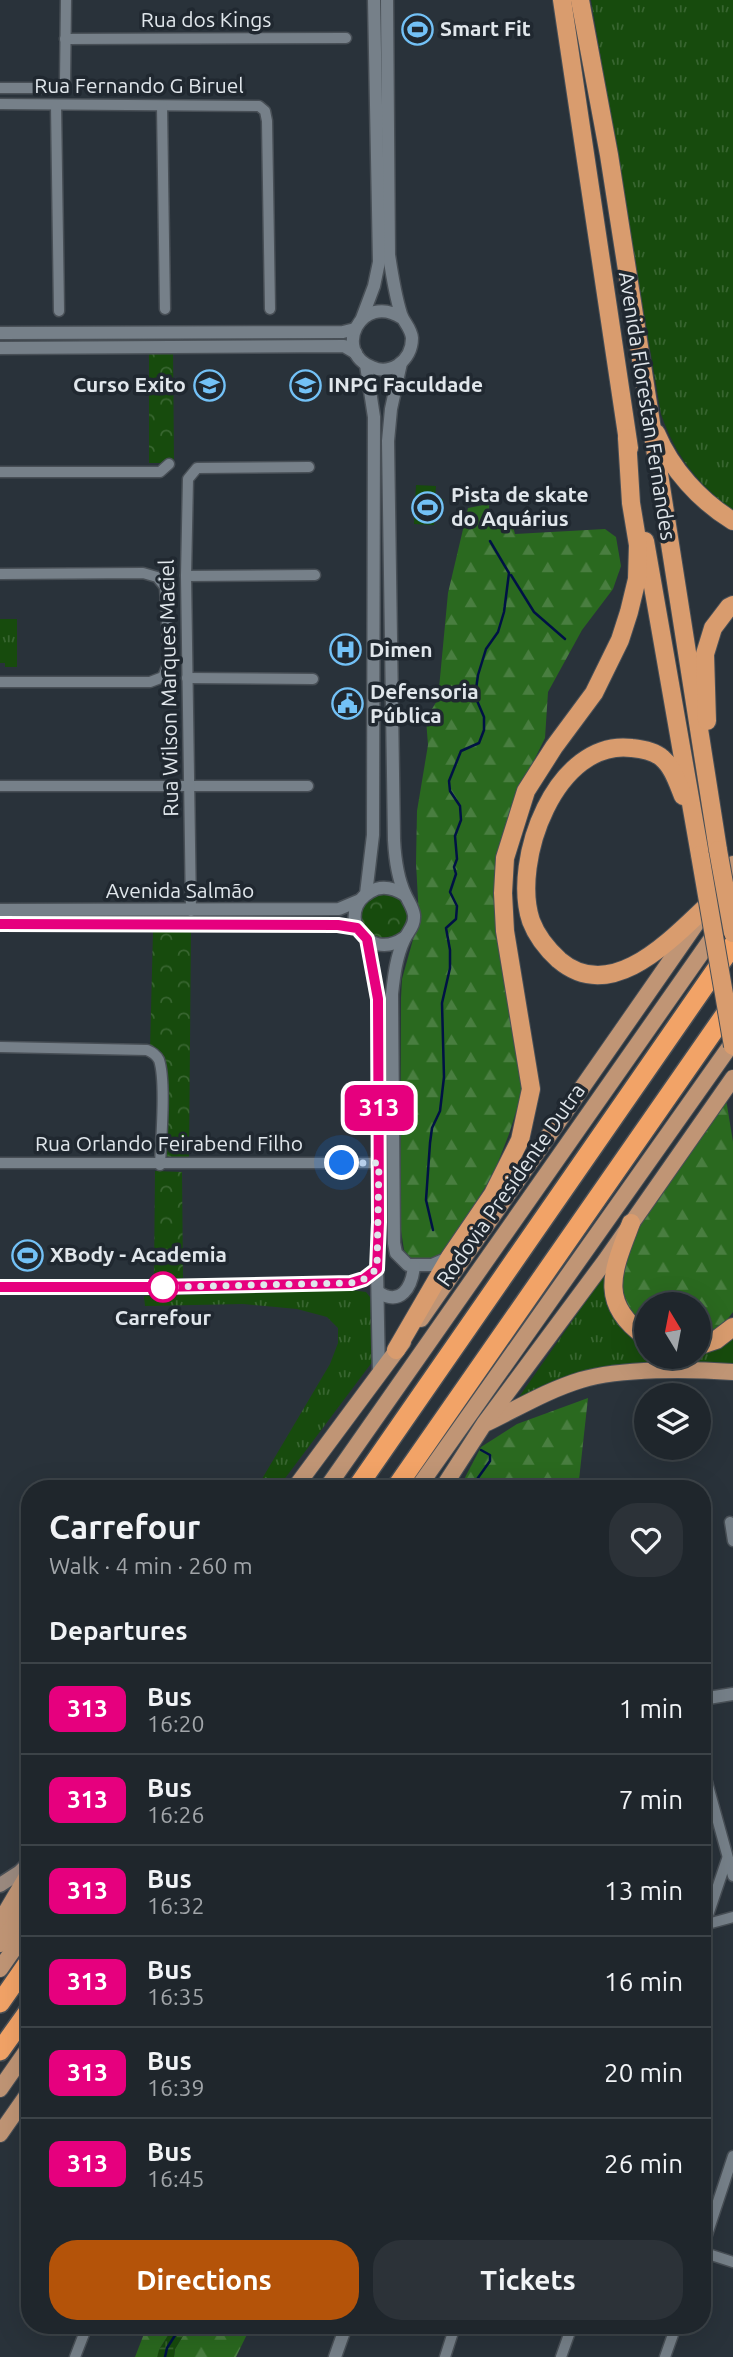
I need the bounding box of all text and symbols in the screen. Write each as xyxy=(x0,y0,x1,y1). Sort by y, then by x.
street label: Rua dos Kings xyxy=(141,7,271,31)
sports icon: Smart Fit xyxy=(400,12,434,46)
place label: Smart Fit xyxy=(440,16,531,40)
street label: Rua Fernando G Biruel xyxy=(34,73,244,97)
street label: Avenida Florestan Fernandes xyxy=(615,270,681,542)
school or university icon: Curso Exito xyxy=(192,368,226,402)
school or university icon: INPG Faculdade xyxy=(288,368,322,402)
place label: Curso Exito xyxy=(73,372,186,396)
place label: INPG Faculdade xyxy=(328,372,483,396)
place label: Pista de skate do Aquárius xyxy=(451,482,589,530)
sports icon: Pista de skate do Aquárius xyxy=(411,490,445,524)
street label: Rua Wilson Marques Maciel xyxy=(154,559,182,817)
hospital icon: Dimen xyxy=(329,633,363,667)
place label: Dimen xyxy=(369,637,433,661)
place label: Defensoria Pública xyxy=(370,679,479,727)
public building icon: Defensoria Pública xyxy=(330,687,364,721)
street label: Avenida Salmão xyxy=(106,878,254,902)
street label: Rodovia Presidente Dutra xyxy=(431,1079,589,1290)
line badge: 313 xyxy=(339,1085,419,1131)
text: 313 xyxy=(359,1094,399,1121)
street label: Rua Orlando Feirabend Filho xyxy=(35,1131,303,1155)
your location xyxy=(324,1145,359,1180)
sports icon: XBody - Academia xyxy=(10,1238,44,1272)
place label: XBody - Academia xyxy=(50,1242,227,1266)
marker: Carrefour xyxy=(148,1272,178,1302)
north arrow xyxy=(634,1292,710,1368)
map controls xyxy=(634,1292,711,1460)
place label: Carrefour xyxy=(115,1305,211,1329)
button: layers xyxy=(634,1383,711,1460)
button: heart xyxy=(609,1503,683,1577)
text: Carrefour xyxy=(49,1508,200,1545)
text: Walk · 4 min · 260 m xyxy=(49,1553,253,1578)
text: Departures xyxy=(49,1616,187,1645)
text: Bus xyxy=(147,1682,192,1711)
text: 1 min xyxy=(619,1694,683,1723)
text: 313 xyxy=(67,1695,108,1722)
text: 16:20 xyxy=(147,1711,205,1736)
text: Bus xyxy=(147,1773,192,1802)
text: 7 min xyxy=(619,1785,683,1814)
text: 313 xyxy=(67,1786,108,1813)
text: 16:26 xyxy=(147,1802,205,1827)
text: Bus xyxy=(147,1864,192,1893)
text: 13 min xyxy=(604,1876,683,1905)
text: 313 xyxy=(67,1877,108,1904)
text: 16:32 xyxy=(147,1893,205,1918)
text: Bus xyxy=(147,1955,192,1984)
text: 16 min xyxy=(604,1967,683,1996)
text: 313 xyxy=(67,1968,108,1995)
text: 16:35 xyxy=(147,1984,205,2009)
text: Bus xyxy=(147,2046,192,2075)
text: 20 min xyxy=(604,2058,683,2087)
text: 313 xyxy=(67,2059,108,2086)
text: 16:39 xyxy=(147,2075,205,2100)
text: Bus xyxy=(147,2137,192,2166)
text: 26 min xyxy=(604,2149,683,2178)
text: 313 xyxy=(67,2150,108,2177)
text: 16:45 xyxy=(147,2166,205,2191)
button: Directions xyxy=(49,2240,359,2320)
button: Tickets xyxy=(373,2240,683,2320)

